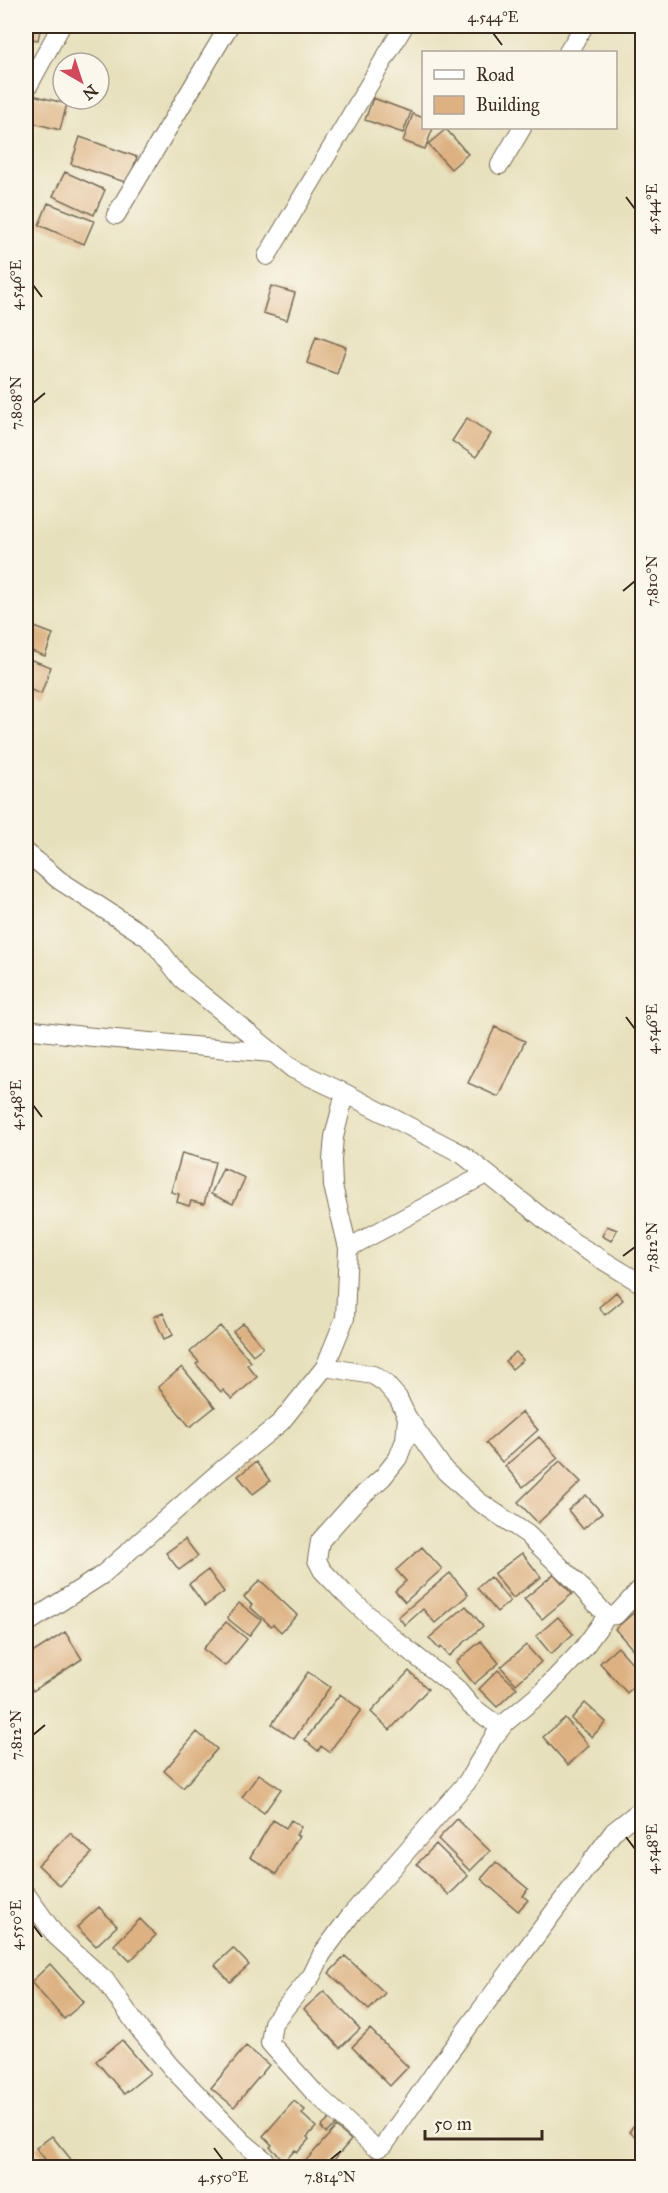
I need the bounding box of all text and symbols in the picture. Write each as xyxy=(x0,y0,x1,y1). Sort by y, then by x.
text: 4.544°E xyxy=(467,8,519,26)
north arrow xyxy=(51,51,111,111)
legend xyxy=(422,51,617,129)
text: Road xyxy=(476,64,514,86)
text: N xyxy=(79,81,101,104)
text: Building xyxy=(476,94,540,117)
text: 4.544°E xyxy=(643,183,661,235)
text: 4.546°E xyxy=(7,260,25,310)
text: 7.808°N xyxy=(7,376,25,430)
text: 7.810°N xyxy=(643,555,661,607)
text: 4.546°E xyxy=(643,1004,661,1054)
text: 4.548°E xyxy=(7,1079,25,1130)
text: 7.812°N xyxy=(643,1222,661,1272)
text: 7.812°N xyxy=(7,1710,25,1760)
text: 4.548°E xyxy=(643,1823,661,1874)
text: 4.550°E xyxy=(7,1900,25,1950)
scale bar xyxy=(425,2103,542,2141)
text: 50 m xyxy=(434,2113,472,2135)
text: 4.550°E xyxy=(198,2168,248,2186)
text: 7.814°N xyxy=(304,2168,356,2186)

